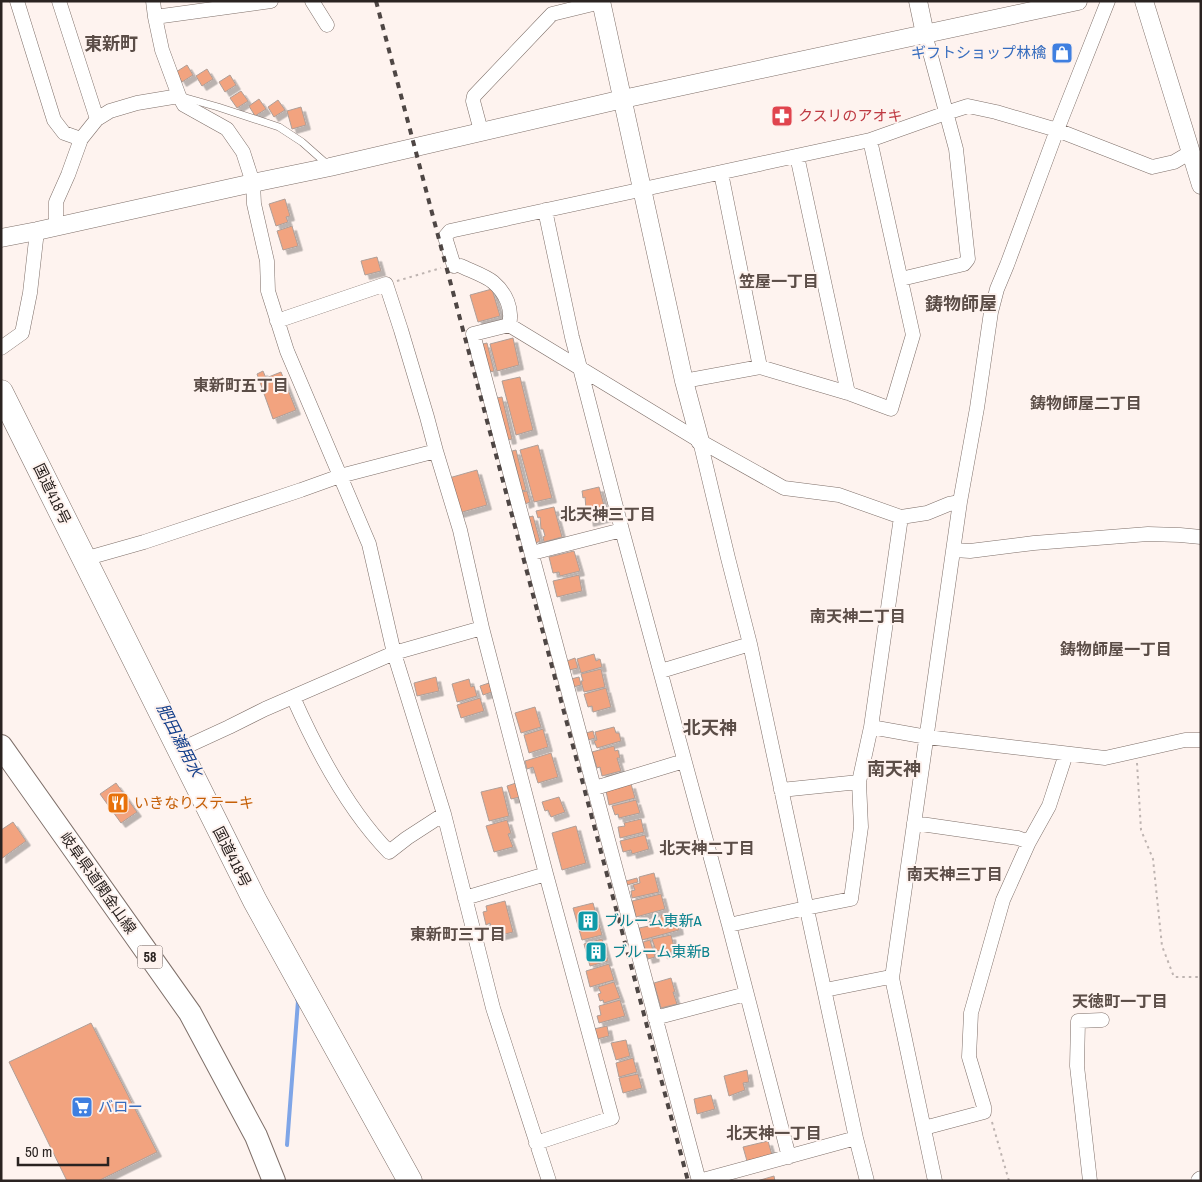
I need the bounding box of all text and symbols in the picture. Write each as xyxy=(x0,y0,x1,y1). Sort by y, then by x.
district label: 東新町 xyxy=(84,31,138,56)
shop icon: ギフトショップ林檎 xyxy=(1050,41,1074,65)
place label: ギフトショップ林檎 xyxy=(911,42,1046,63)
pharmacy icon: クスリのアオキ xyxy=(770,104,794,128)
place label: クスリのアオキ xyxy=(798,105,903,126)
district label: 笠屋一丁目 xyxy=(739,270,819,292)
district label: 鋳物師屋 xyxy=(925,291,997,316)
district label: 東新町五丁目 xyxy=(193,374,289,396)
district label: 鋳物師屋二丁目 xyxy=(1030,392,1142,414)
street label: 国道418号 xyxy=(29,460,76,528)
district label: 北天神三丁目 xyxy=(560,503,656,525)
district label: 南天神二丁目 xyxy=(810,605,906,627)
district label: 鋳物師屋一丁目 xyxy=(1060,638,1172,660)
water label: 肥田瀬用水 xyxy=(152,699,209,782)
district label: 北天神 xyxy=(683,715,737,740)
district label: 南天神 xyxy=(867,756,921,781)
restaurant icon: いきなりステーキ xyxy=(106,791,130,815)
place label: いきなりステーキ xyxy=(134,792,254,813)
street label: 国道418号 xyxy=(208,823,257,891)
street label: 岐阜県道関金山線 xyxy=(55,828,141,938)
district label: 北天神二丁目 xyxy=(659,837,755,859)
district label: 南天神三丁目 xyxy=(907,863,1003,885)
building icon: ブルーム東新A xyxy=(576,909,600,933)
place label: ブルーム東新A xyxy=(604,910,703,931)
district label: 東新町三丁目 xyxy=(410,923,506,945)
building icon: ブルーム東新B xyxy=(584,940,608,964)
place label: ブルーム東新B xyxy=(612,941,710,962)
road number: 58 xyxy=(138,946,162,969)
district label: 天徳町一丁目 xyxy=(1072,990,1168,1012)
supermarket icon: バロー xyxy=(70,1095,94,1119)
place label: バロー xyxy=(98,1096,143,1117)
district label: 北天神一丁目 xyxy=(726,1122,822,1144)
scale bar xyxy=(18,1134,108,1166)
text: 50 m xyxy=(25,1141,52,1162)

